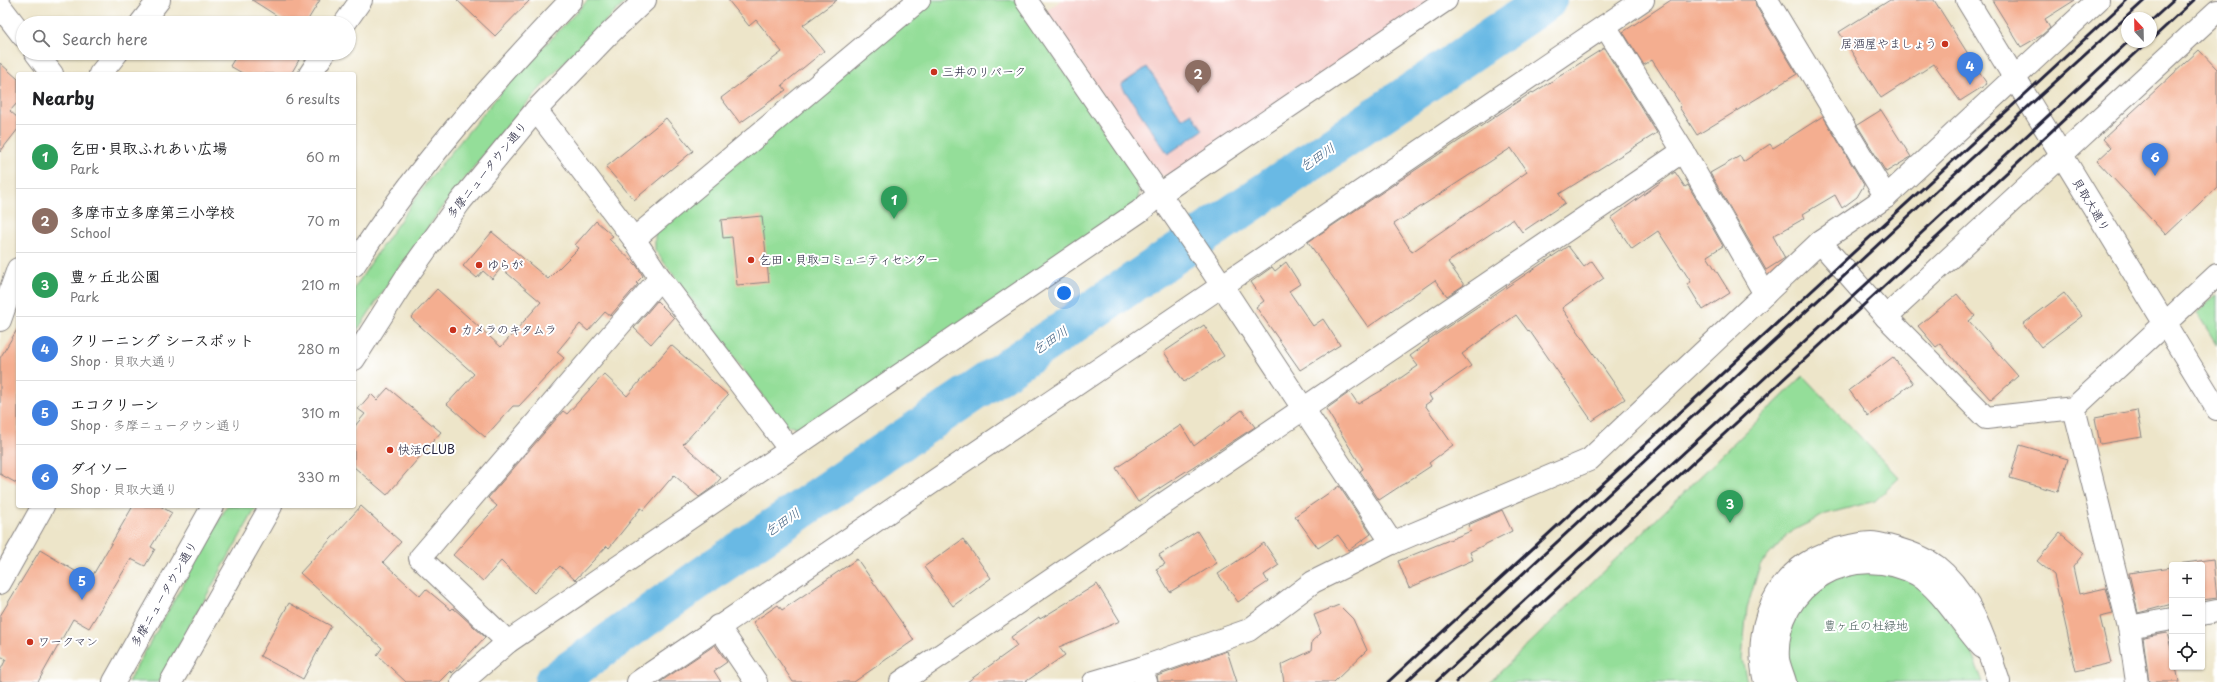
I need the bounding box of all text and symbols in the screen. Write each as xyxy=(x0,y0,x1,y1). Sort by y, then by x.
north arrow xyxy=(2121,12,2157,48)
search box xyxy=(16,16,356,60)
icon: search xyxy=(30,27,52,49)
text: Search here xyxy=(62,27,148,50)
place label: 居酒屋やましょう xyxy=(1841,34,1937,52)
marker: 居酒屋やましょう xyxy=(1940,39,1950,49)
pin: 4 xyxy=(1957,52,1983,85)
pin: 2 xyxy=(1185,60,1211,93)
place label: 三井のリパーク xyxy=(942,62,1026,80)
marker: 三井のリパーク xyxy=(929,67,939,77)
text: Nearby xyxy=(32,85,94,111)
text: 6 results xyxy=(285,89,340,108)
street label: 多摩ニュータウン通り xyxy=(442,117,531,222)
text: 乞田･貝取ふれあい広場 xyxy=(70,136,228,159)
water label: 乞田川 xyxy=(1295,138,1338,175)
pin: 6 xyxy=(2142,143,2168,176)
text: 1 xyxy=(42,147,48,166)
text: 60 m xyxy=(306,147,340,166)
text: Park xyxy=(70,159,99,178)
street label: 貝取大通り xyxy=(2069,174,2115,235)
pin: 1 xyxy=(881,186,907,219)
text: 多摩市立多摩第三小学校 xyxy=(70,200,235,223)
text: 2 xyxy=(40,211,50,230)
text: 70 m xyxy=(307,211,340,230)
text: School xyxy=(70,223,111,242)
place label: 乞田・貝取コミュニティセンター xyxy=(759,250,939,268)
place label: ゆらが xyxy=(487,255,523,273)
marker: 乞田・貝取コミュニティセンター xyxy=(746,255,756,265)
marker: ゆらが xyxy=(474,260,484,270)
text: 豊ヶ丘北公園 xyxy=(70,264,160,287)
text: 3 xyxy=(41,275,49,294)
text: 210 m xyxy=(301,275,340,294)
your location xyxy=(1054,283,1074,303)
text: Park xyxy=(70,287,99,306)
place label: カメラのキタムラ xyxy=(461,320,557,338)
water label: 乞田川 xyxy=(1028,321,1071,358)
marker: カメラのキタムラ xyxy=(448,325,458,335)
text: クリーニング シースポット xyxy=(70,328,254,351)
text: 4 xyxy=(41,339,49,358)
text: 280 m xyxy=(298,339,340,358)
text: Shop · 貝取大通り xyxy=(70,351,178,370)
text: エコクリーン xyxy=(70,392,159,415)
text: 5 xyxy=(41,403,49,422)
text: 310 m xyxy=(301,403,340,422)
text: Shop · 多摩ニュータウン通り xyxy=(70,415,242,434)
place label: 快活CLUB xyxy=(398,440,455,458)
marker: 快活CLUB xyxy=(385,445,395,455)
text: ダイソー xyxy=(70,456,129,479)
text: 6 xyxy=(40,467,50,486)
text: 330 m xyxy=(297,467,340,486)
text: Shop · 貝取大通り xyxy=(70,479,178,498)
pin: 3 xyxy=(1717,490,1743,523)
water label: 乞田川 xyxy=(760,503,803,540)
street label: 多摩ニュータウン通り xyxy=(125,537,201,650)
map controls xyxy=(2169,562,2205,670)
button: + xyxy=(2169,562,2205,598)
pin: 5 xyxy=(69,567,95,600)
button: − xyxy=(2169,598,2205,634)
park label: 豊ヶ丘の杜緑地 xyxy=(1824,616,1908,634)
place label: ワークマン xyxy=(38,632,98,650)
button: locate xyxy=(2169,634,2205,670)
marker: ワークマン xyxy=(25,637,35,647)

